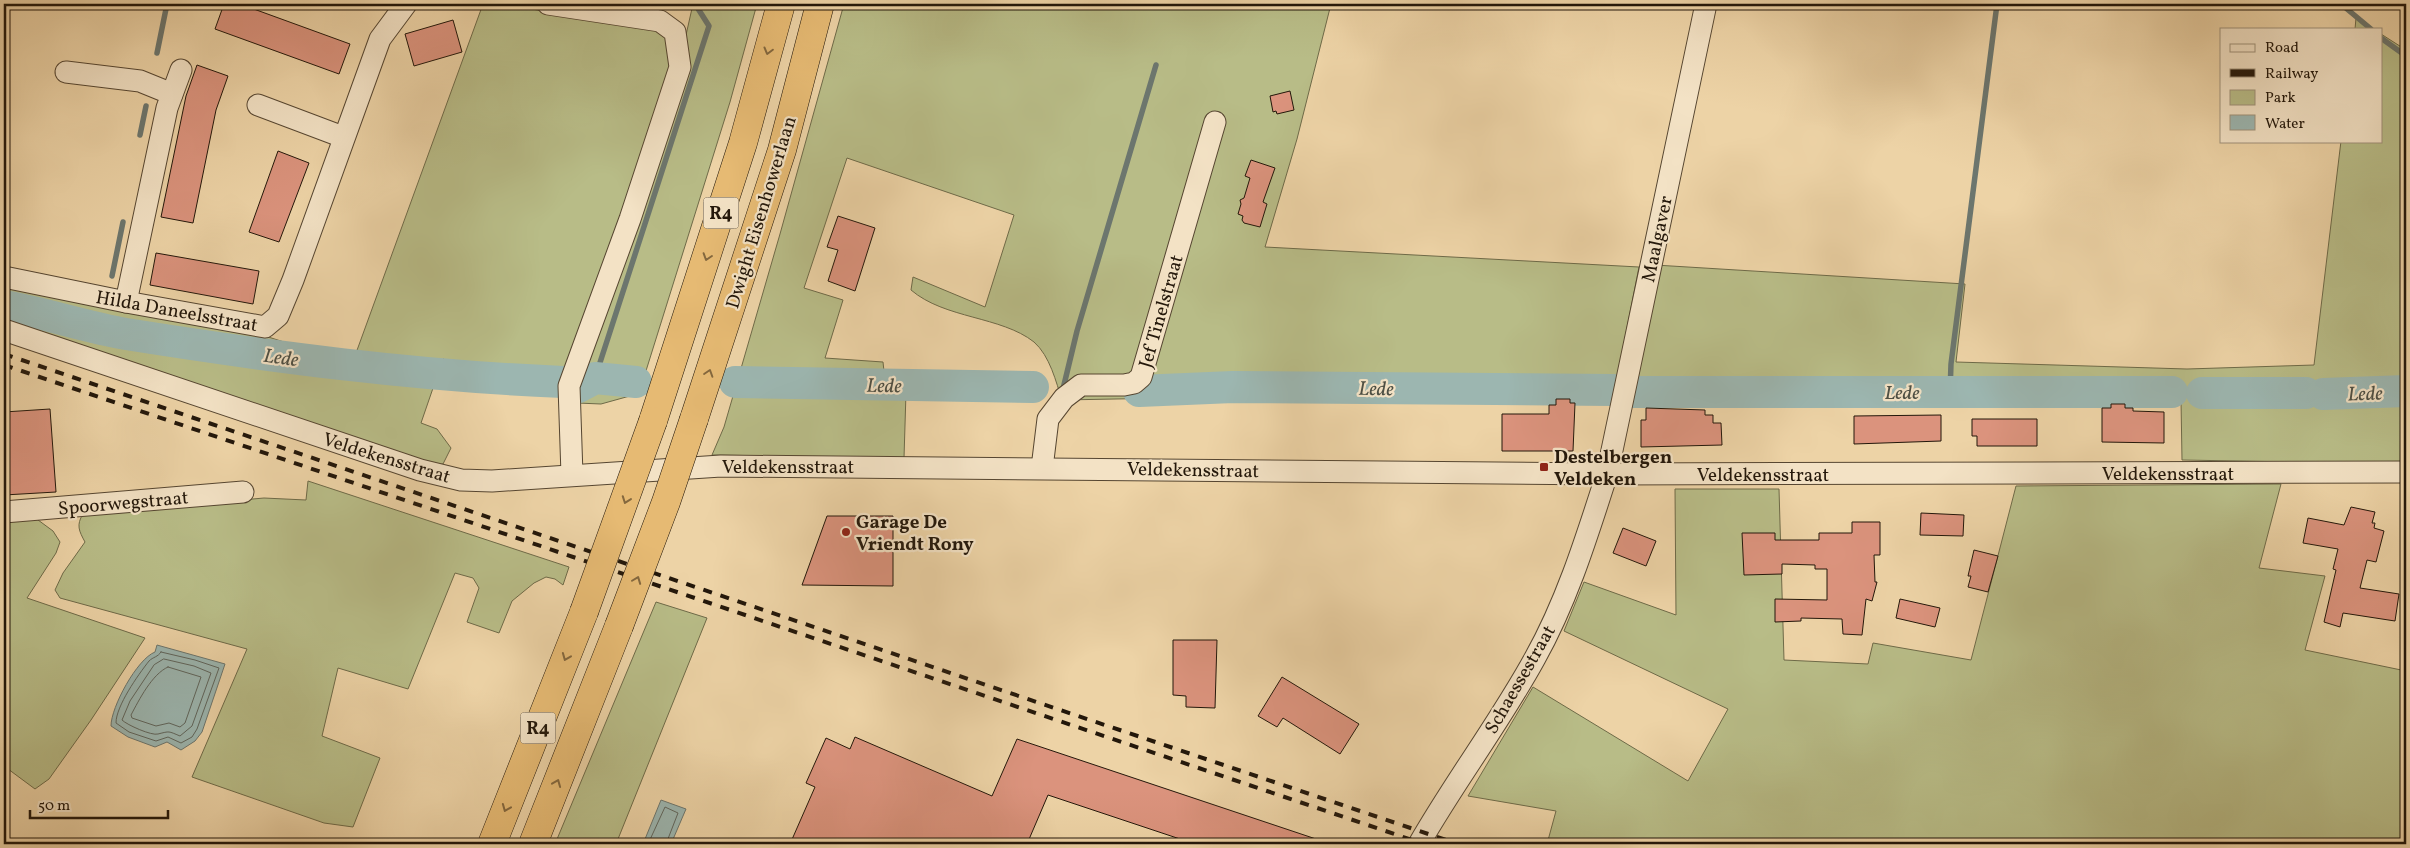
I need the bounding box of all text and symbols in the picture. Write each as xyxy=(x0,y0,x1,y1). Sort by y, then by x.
legend xyxy=(2220,28,2382,142)
text: Road xyxy=(2265,38,2299,59)
one-way arrow xyxy=(763,46,774,55)
text: Railway xyxy=(2265,64,2318,85)
text: Park xyxy=(2265,88,2296,109)
street label: Dwight Eisenhowerlaan xyxy=(720,113,804,312)
text: Water xyxy=(2265,114,2305,135)
street label: Maalgaver xyxy=(1636,194,1680,285)
road number: R4 xyxy=(704,198,738,228)
street label: Jef Tinelstraat xyxy=(1133,251,1191,371)
one-way arrow xyxy=(702,252,712,260)
street label: Hilda Daneelsstraat xyxy=(94,285,260,339)
water label: Lede xyxy=(261,343,301,375)
one-way arrow xyxy=(703,369,713,377)
water label: Lede xyxy=(866,373,902,401)
water label: Lede xyxy=(1358,376,1394,404)
water label: Lede xyxy=(1884,380,1920,408)
water label: Lede xyxy=(2347,380,2384,410)
street label: Veldekensstraat xyxy=(319,427,454,491)
place label: Destelbergen Veldeken xyxy=(1554,445,1672,493)
street label: Veldekensstraat xyxy=(722,455,854,481)
street label: Veldekensstraat xyxy=(1127,457,1260,485)
marker: Destelbergen Veldeken xyxy=(1538,461,1550,473)
street label: Veldekensstraat xyxy=(2102,462,2234,488)
street label: Veldekensstraat xyxy=(1697,463,1829,489)
street label: Spoorwegstraat xyxy=(57,485,190,523)
one-way arrow xyxy=(622,495,632,504)
place label: Garage De Vriendt Rony xyxy=(856,510,974,558)
marker: Garage De Vriendt Rony xyxy=(840,526,852,538)
one-way arrow xyxy=(631,576,641,585)
street label: Schaessestraat xyxy=(1479,621,1563,739)
one-way arrow xyxy=(561,653,571,661)
road number: R4 xyxy=(520,712,556,744)
one-way arrow xyxy=(551,779,562,788)
scale bar xyxy=(30,788,168,820)
text: 50 m xyxy=(38,796,70,817)
one-way arrow xyxy=(502,804,512,812)

